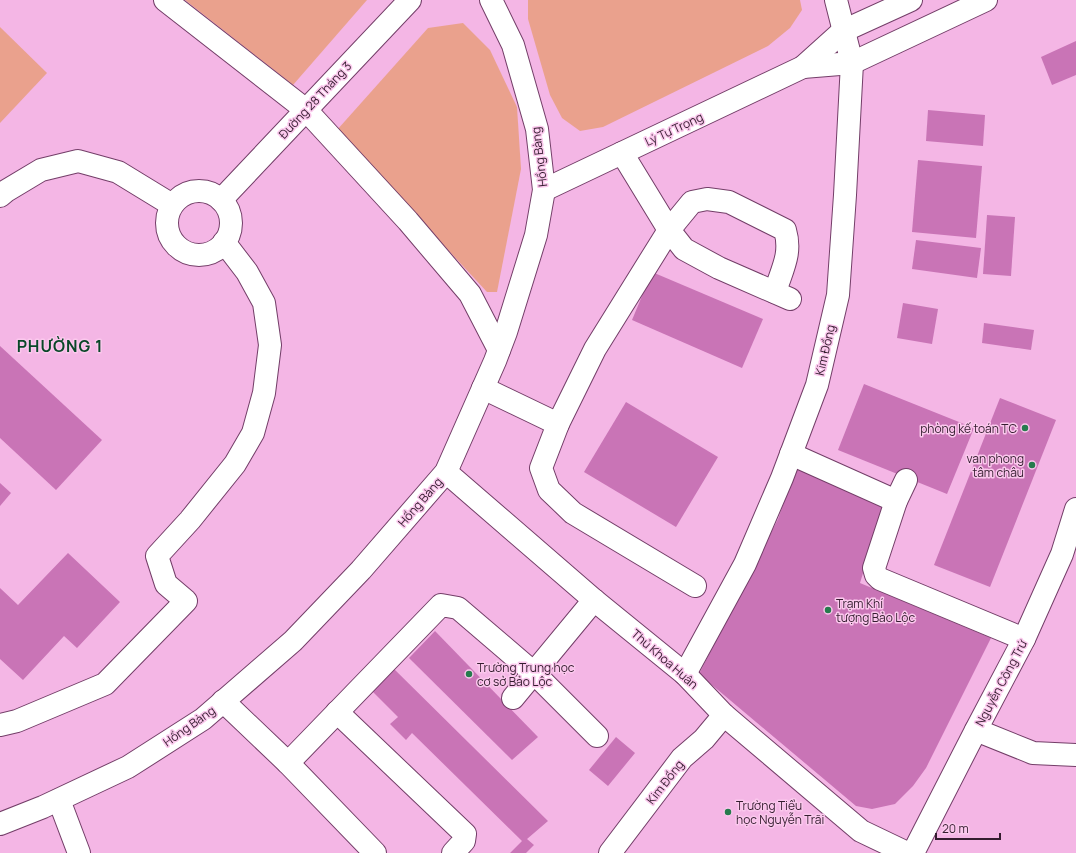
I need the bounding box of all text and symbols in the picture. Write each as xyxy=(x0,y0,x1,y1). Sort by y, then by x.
street label: Đường 28 Tháng 3 xyxy=(275,58,355,142)
street label: Lý Tự Trọng xyxy=(642,108,706,150)
street label: Hồng Bàng xyxy=(527,126,551,188)
street label: Kim Đồng xyxy=(811,323,839,377)
district label: PHƯỜNG 1 xyxy=(17,335,103,357)
place label: phòng kế toán TC xyxy=(920,420,1017,437)
marker: phòng kế toán TC xyxy=(1020,423,1030,433)
place label: van phong tâm châu xyxy=(967,450,1024,481)
marker: van phong tâm châu xyxy=(1027,460,1037,470)
street label: Hồng Bàng xyxy=(394,474,446,530)
place label: Trạm Khí tượng Bảo Lộc xyxy=(836,595,915,626)
marker: Trạm Khí tượng Bảo Lộc xyxy=(823,605,833,615)
street label: Thủ Khoa Huân xyxy=(628,625,702,693)
street label: Nguyễn Công Trứ xyxy=(971,636,1031,729)
place label: Trường Trung học cơ sở Bảo Lộc xyxy=(477,659,575,690)
marker: Trường Trung học cơ sở Bảo Lộc xyxy=(464,669,474,679)
street label: Hồng Bàng xyxy=(159,702,219,750)
street label: Kim Đồng xyxy=(642,756,688,808)
place label: Trường Tiểu học Nguyễn Trãi xyxy=(736,797,824,828)
marker: Trường Tiểu học Nguyễn Trãi xyxy=(723,807,733,817)
scale bar xyxy=(936,815,1000,841)
text: 20 m xyxy=(942,820,969,837)

